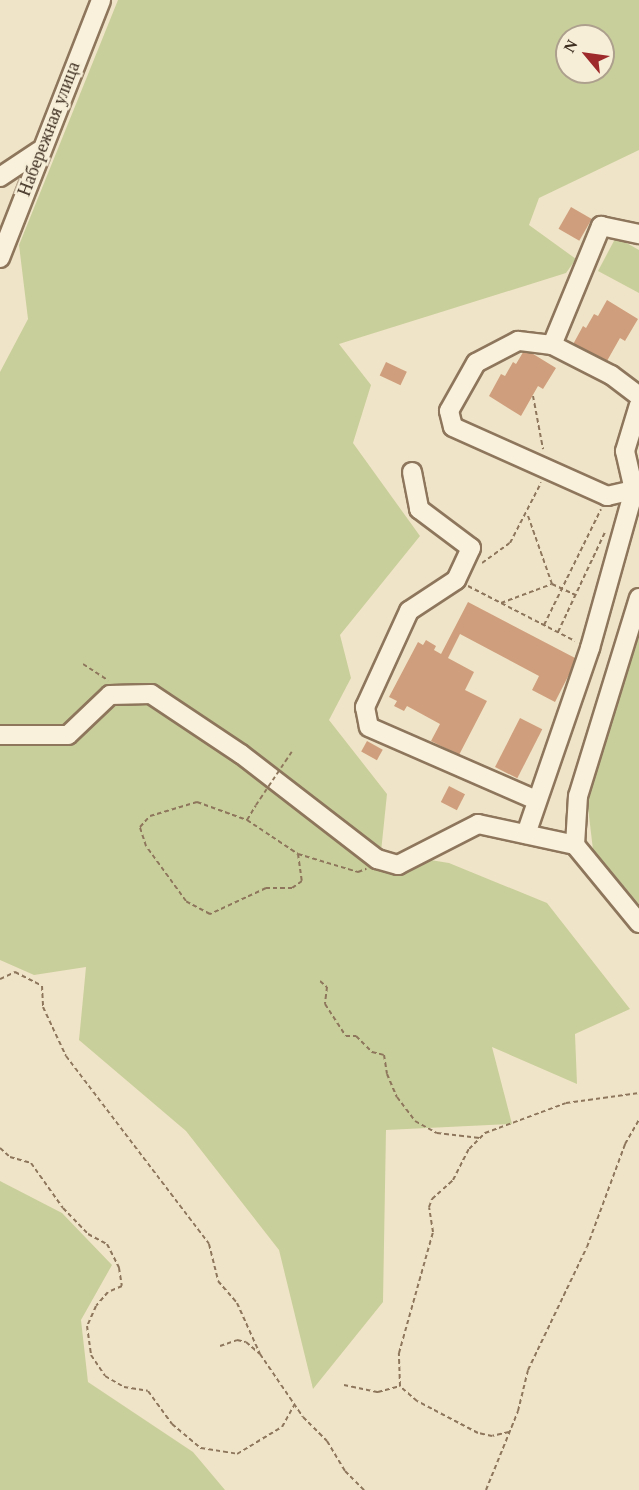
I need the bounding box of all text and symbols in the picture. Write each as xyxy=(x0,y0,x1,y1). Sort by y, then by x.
north arrow xyxy=(555,24,615,84)
text: N xyxy=(560,37,581,55)
street label: Набережная улица xyxy=(13,59,85,199)

